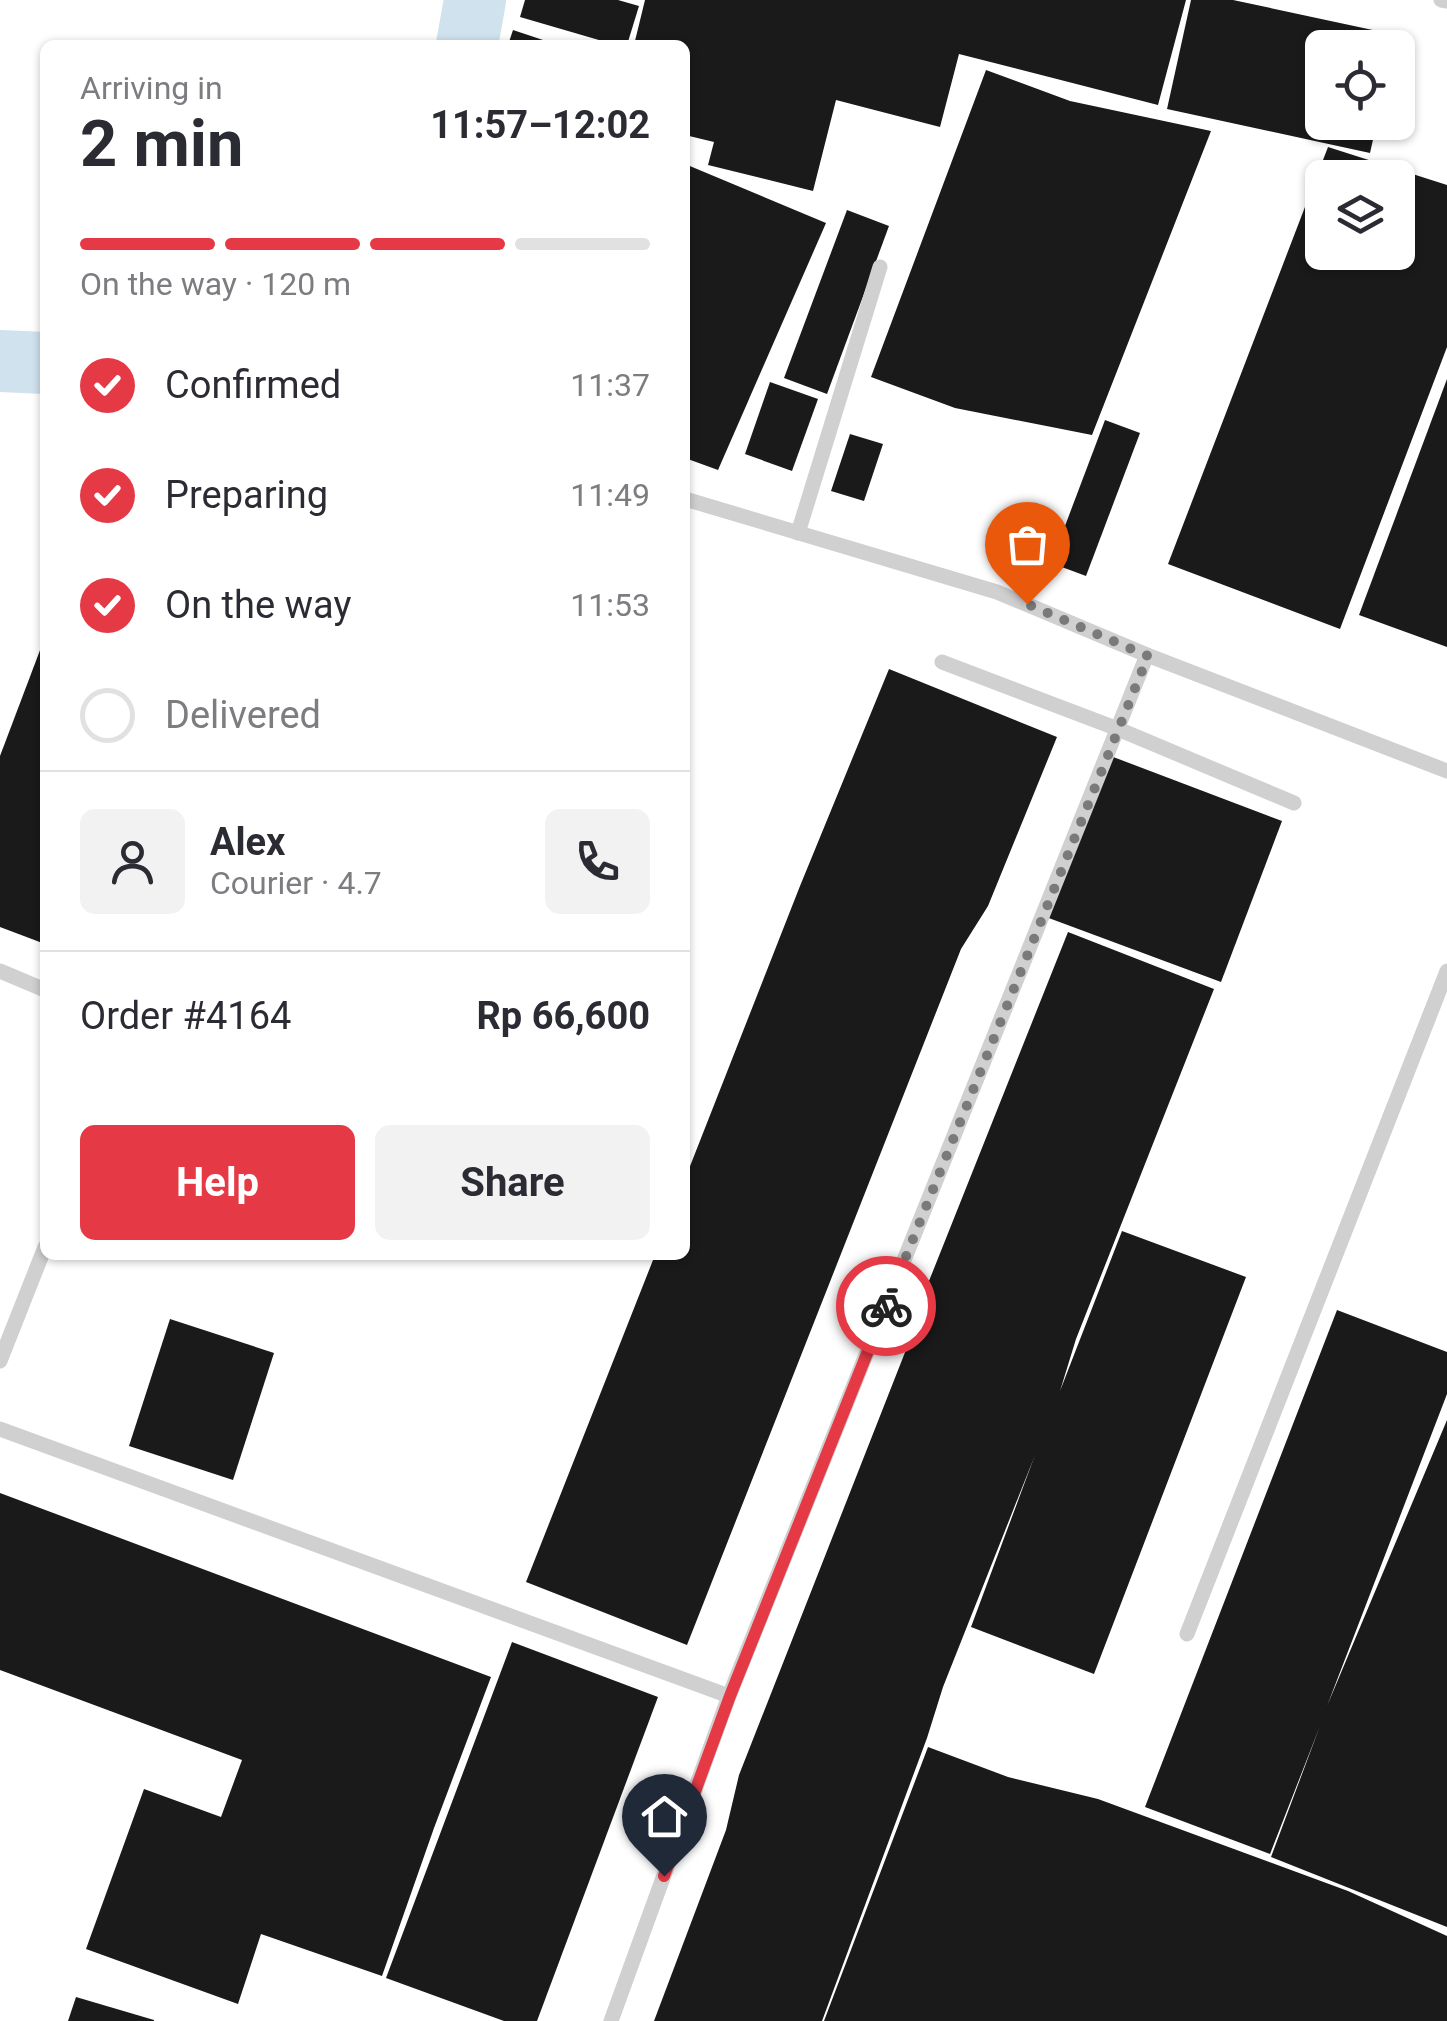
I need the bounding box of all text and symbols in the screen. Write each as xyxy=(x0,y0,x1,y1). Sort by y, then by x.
map controls xyxy=(1305,30,1415,270)
button: locate xyxy=(1305,30,1415,140)
text: Arriving in xyxy=(80,69,223,107)
text: 11:57–12:02 xyxy=(430,103,650,147)
text: 2 min xyxy=(80,106,243,182)
button: layers xyxy=(1305,160,1415,270)
text: On the way · 120 m xyxy=(80,265,351,303)
icon: check xyxy=(80,358,135,413)
text: Confirmed xyxy=(165,363,341,407)
text: 11:37 xyxy=(570,366,650,404)
icon: check xyxy=(80,468,135,523)
text: Preparing xyxy=(165,473,328,517)
text: 11:49 xyxy=(570,476,650,514)
pin xyxy=(985,502,1070,605)
icon: bag xyxy=(1000,517,1055,572)
icon: check xyxy=(80,578,135,633)
text: On the way xyxy=(165,583,351,627)
text: 11:53 xyxy=(570,586,650,624)
text: Delivered xyxy=(165,693,321,737)
button: person xyxy=(80,809,185,914)
button: phone xyxy=(545,809,650,914)
text: Alex xyxy=(210,820,285,864)
text: Courier · 4.7 xyxy=(210,864,382,902)
text: Order #4164 xyxy=(80,994,291,1038)
text: Rp 66,600 xyxy=(476,994,650,1038)
button: Help xyxy=(80,1125,355,1240)
button: Share xyxy=(375,1125,650,1240)
courier xyxy=(836,1256,936,1356)
icon: bike xyxy=(859,1279,914,1334)
pin xyxy=(622,1774,707,1877)
icon: home xyxy=(637,1789,692,1844)

